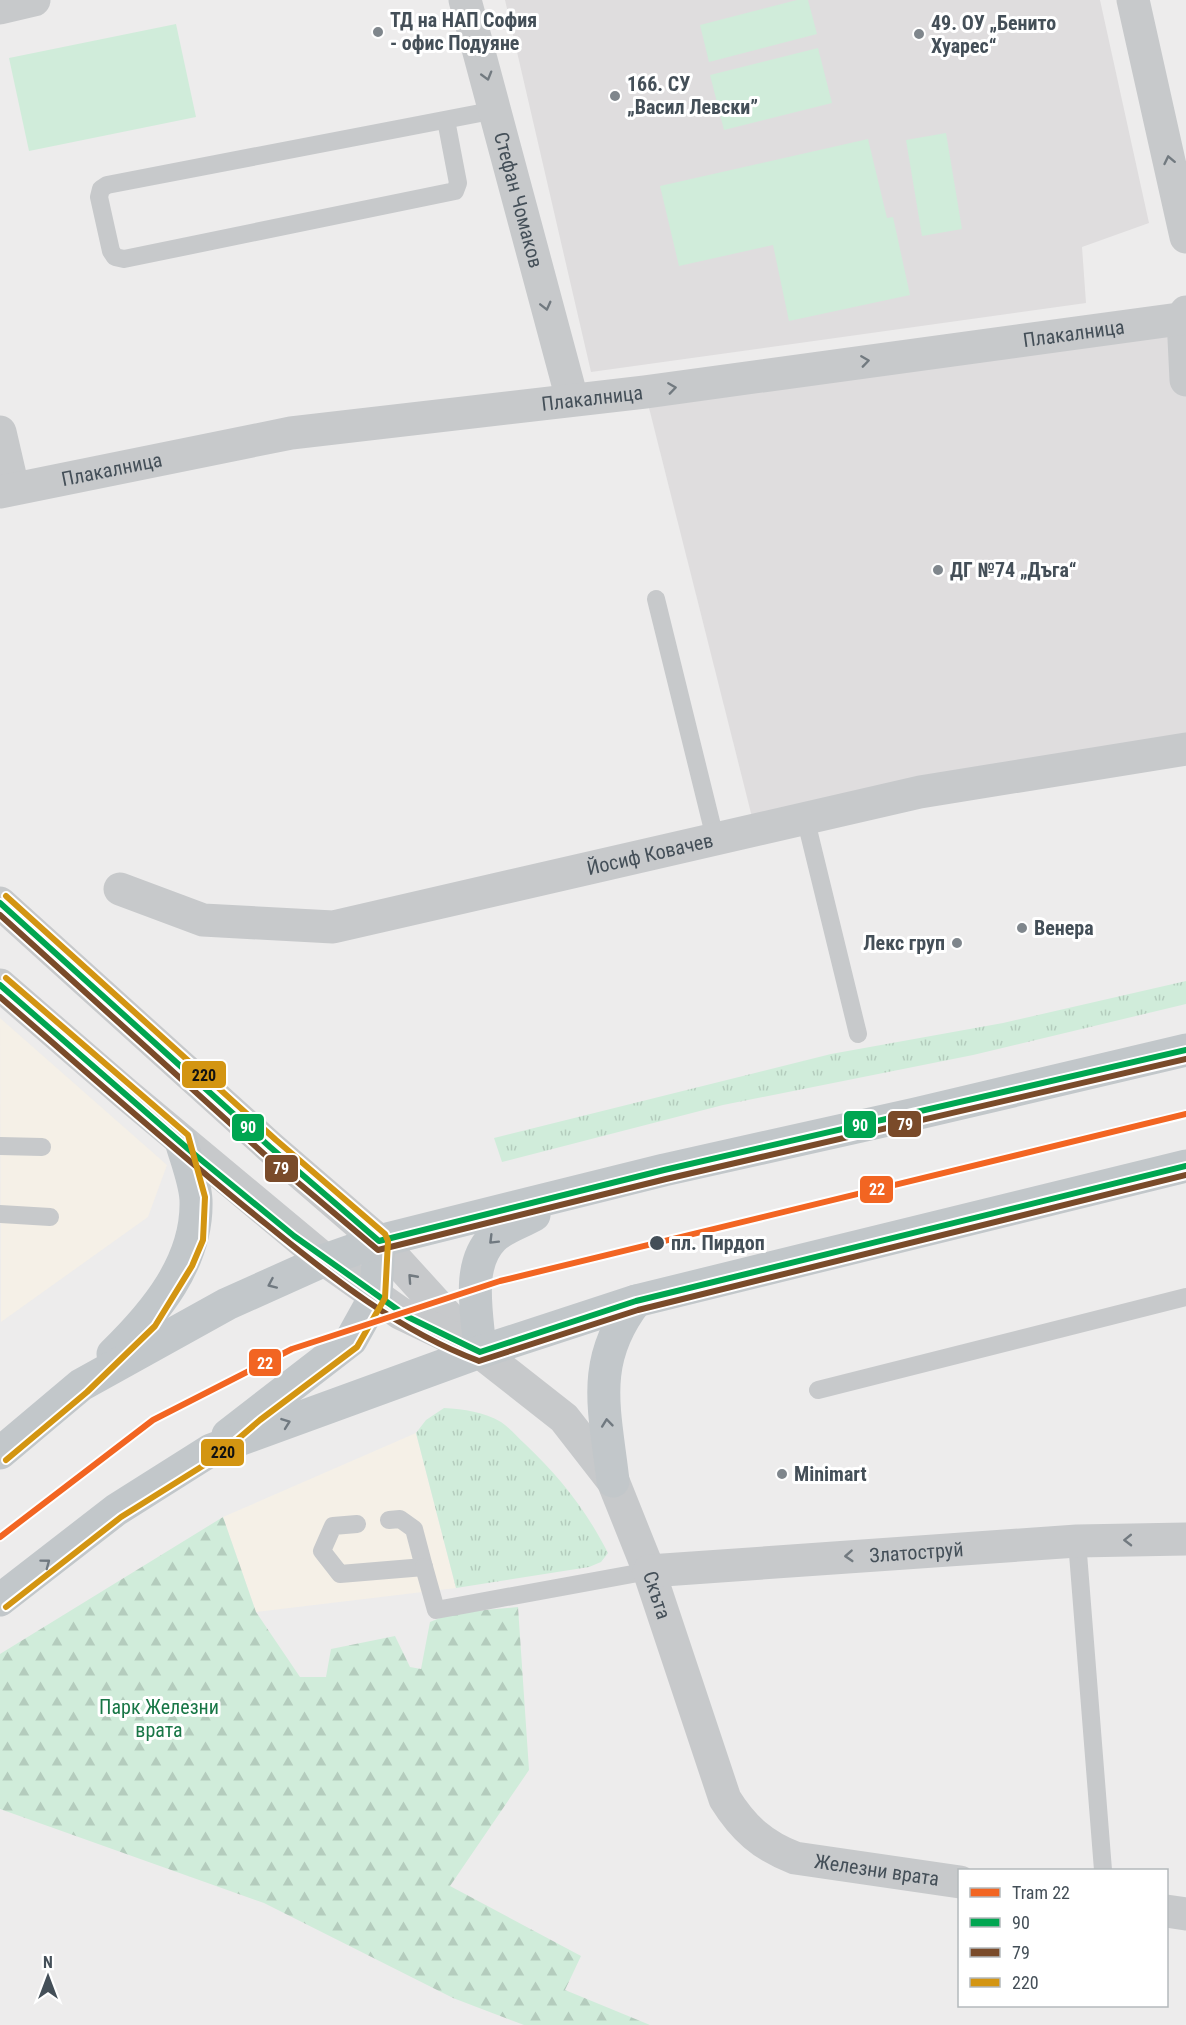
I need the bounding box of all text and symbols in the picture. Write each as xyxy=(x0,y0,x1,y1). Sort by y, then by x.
place label: ТД на НАП София - офис Подуяне xyxy=(390,8,537,55)
place label: 49. ОУ „Бенито Хуарес“ xyxy=(931,11,1056,58)
marker: ТД на НАП София - офис Подуяне xyxy=(371,25,385,39)
marker: 49. ОУ „Бенито Хуарес“ xyxy=(912,27,926,41)
one-way arrow xyxy=(480,71,492,81)
place label: 166. СУ „Васил Левски” xyxy=(627,72,758,119)
marker: 166. СУ „Васил Левски” xyxy=(608,89,622,103)
street label: Стефан Чомаков xyxy=(489,129,548,270)
one-way arrow xyxy=(1163,155,1176,165)
one-way arrow xyxy=(539,301,552,311)
street label: Плакалница xyxy=(1022,315,1126,352)
one-way arrow xyxy=(860,356,869,368)
street label: Плакалница xyxy=(540,380,644,416)
one-way arrow xyxy=(667,382,676,394)
street label: Плакалница xyxy=(59,447,164,491)
place label: ДГ №74 „Дъга“ xyxy=(950,558,1077,582)
marker: ДГ №74 „Дъга“ xyxy=(931,563,945,577)
street label: Йосиф Ковачев xyxy=(584,828,715,880)
place label: Венера xyxy=(1034,916,1094,940)
marker: Венера xyxy=(1015,921,1029,935)
place label: Лекс груп xyxy=(863,931,945,955)
marker: Лекс груп xyxy=(950,936,964,950)
line badge: 220 xyxy=(181,1060,227,1089)
text: 220 xyxy=(192,1066,216,1085)
line badge: 90 xyxy=(843,1110,877,1139)
line badge: 79 xyxy=(887,1110,922,1138)
line badge: 90 xyxy=(231,1113,265,1142)
text: 79 xyxy=(897,1115,913,1134)
text: 90 xyxy=(852,1116,868,1135)
text: 90 xyxy=(240,1118,256,1137)
line badge: 79 xyxy=(264,1154,299,1183)
text: 79 xyxy=(273,1159,289,1178)
line badge: 22 xyxy=(859,1175,894,1204)
text: 22 xyxy=(869,1180,885,1199)
place label: пл. Пирдоп xyxy=(671,1231,765,1255)
one-way arrow xyxy=(490,1233,500,1244)
marker: пл. Пирдоп xyxy=(648,1234,666,1252)
one-way arrow xyxy=(408,1274,419,1284)
one-way arrow xyxy=(267,1277,278,1289)
line badge: 22 xyxy=(248,1348,282,1377)
text: 22 xyxy=(257,1354,273,1373)
one-way arrow xyxy=(280,1418,290,1431)
one-way arrow xyxy=(601,1418,613,1427)
line badge: 220 xyxy=(200,1438,245,1467)
text: 220 xyxy=(211,1443,235,1462)
place label: Minimart xyxy=(794,1462,867,1486)
marker: Minimart xyxy=(775,1467,789,1481)
one-way arrow xyxy=(1123,1534,1132,1547)
street label: Златоструй xyxy=(869,1537,964,1568)
one-way arrow xyxy=(844,1549,854,1562)
one-way arrow xyxy=(39,1560,50,1571)
street label: Скъта xyxy=(638,1568,676,1622)
park label: Парк Железни врата xyxy=(99,1695,219,1742)
street label: Железни врата xyxy=(813,1849,941,1891)
legend xyxy=(958,1869,1168,2007)
text: Tram 22 xyxy=(1012,1882,1070,1903)
text: 90 xyxy=(1012,1912,1030,1933)
text: 79 xyxy=(1012,1942,1030,1963)
north arrow xyxy=(18,1947,78,2007)
text: N xyxy=(43,1953,53,1972)
text: 220 xyxy=(1012,1972,1039,1993)

